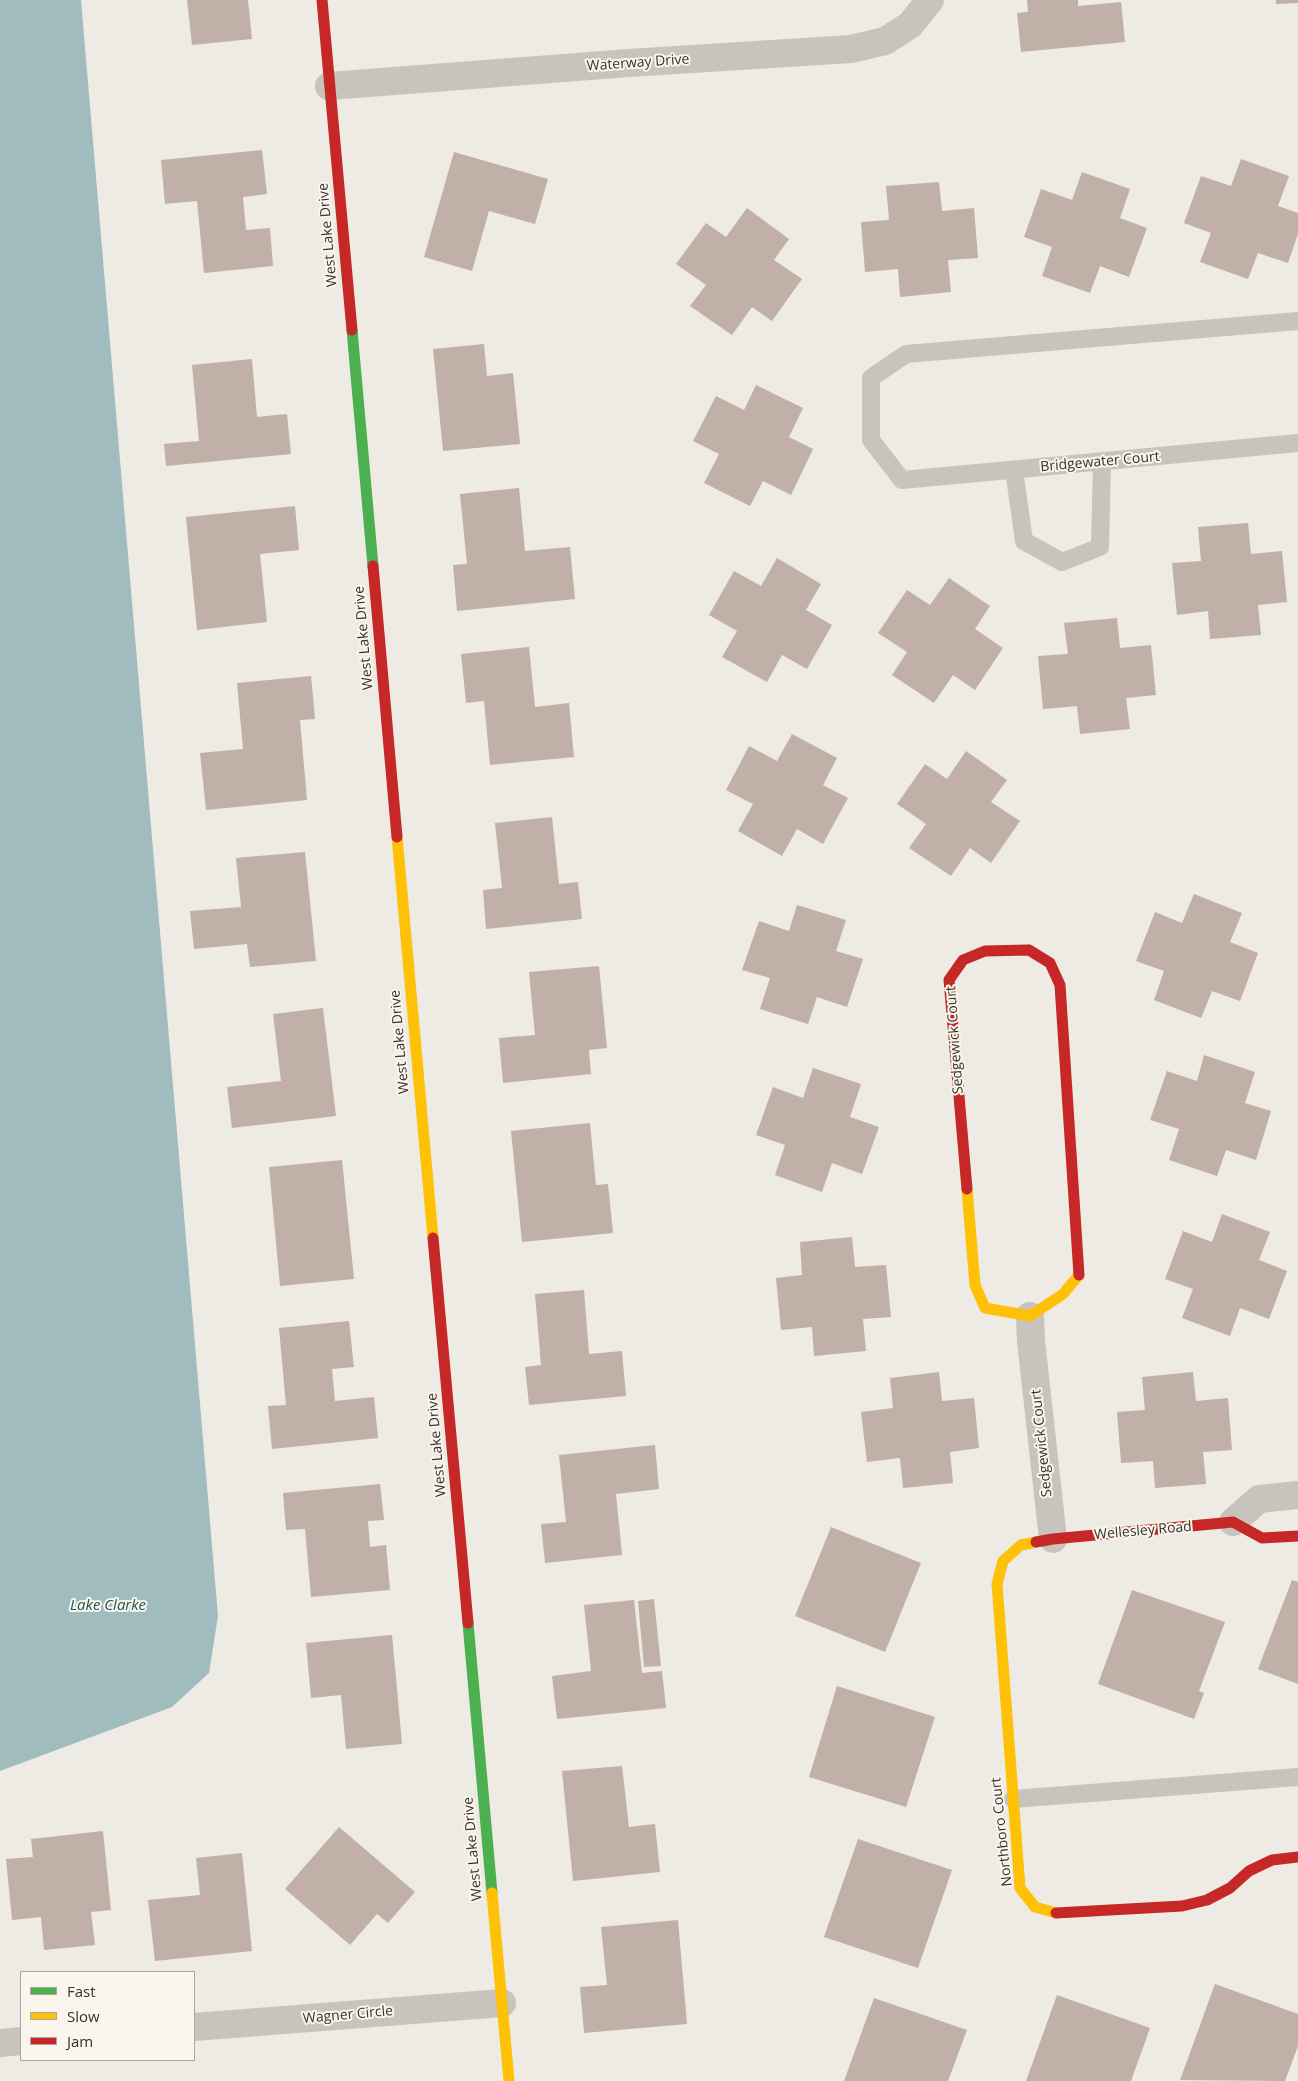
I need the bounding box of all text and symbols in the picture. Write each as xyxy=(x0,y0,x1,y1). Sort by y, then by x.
street label: Waterway Drive xyxy=(586,51,690,75)
street label: West Lake Drive xyxy=(315,182,341,288)
street label: Bridgewater Court xyxy=(1040,448,1160,476)
street label: West Lake Drive xyxy=(351,585,377,691)
street label: Sedgewick Court xyxy=(943,985,967,1095)
street label: West Lake Drive xyxy=(387,989,413,1095)
street label: Sedgewick Court xyxy=(1028,1388,1056,1498)
street label: West Lake Drive xyxy=(424,1392,450,1498)
street label: Wellesley Road xyxy=(1094,1518,1192,1544)
water label: Lake Clarke xyxy=(70,1597,146,1615)
street label: Northboro Court xyxy=(988,1777,1016,1887)
street label: West Lake Drive xyxy=(460,1796,486,1902)
legend xyxy=(20,1971,195,2061)
text: Fast xyxy=(67,1981,96,2001)
street label: Wagner Circle xyxy=(302,2003,394,2027)
text: Slow xyxy=(67,2006,100,2026)
text: Jam xyxy=(67,2031,93,2051)

